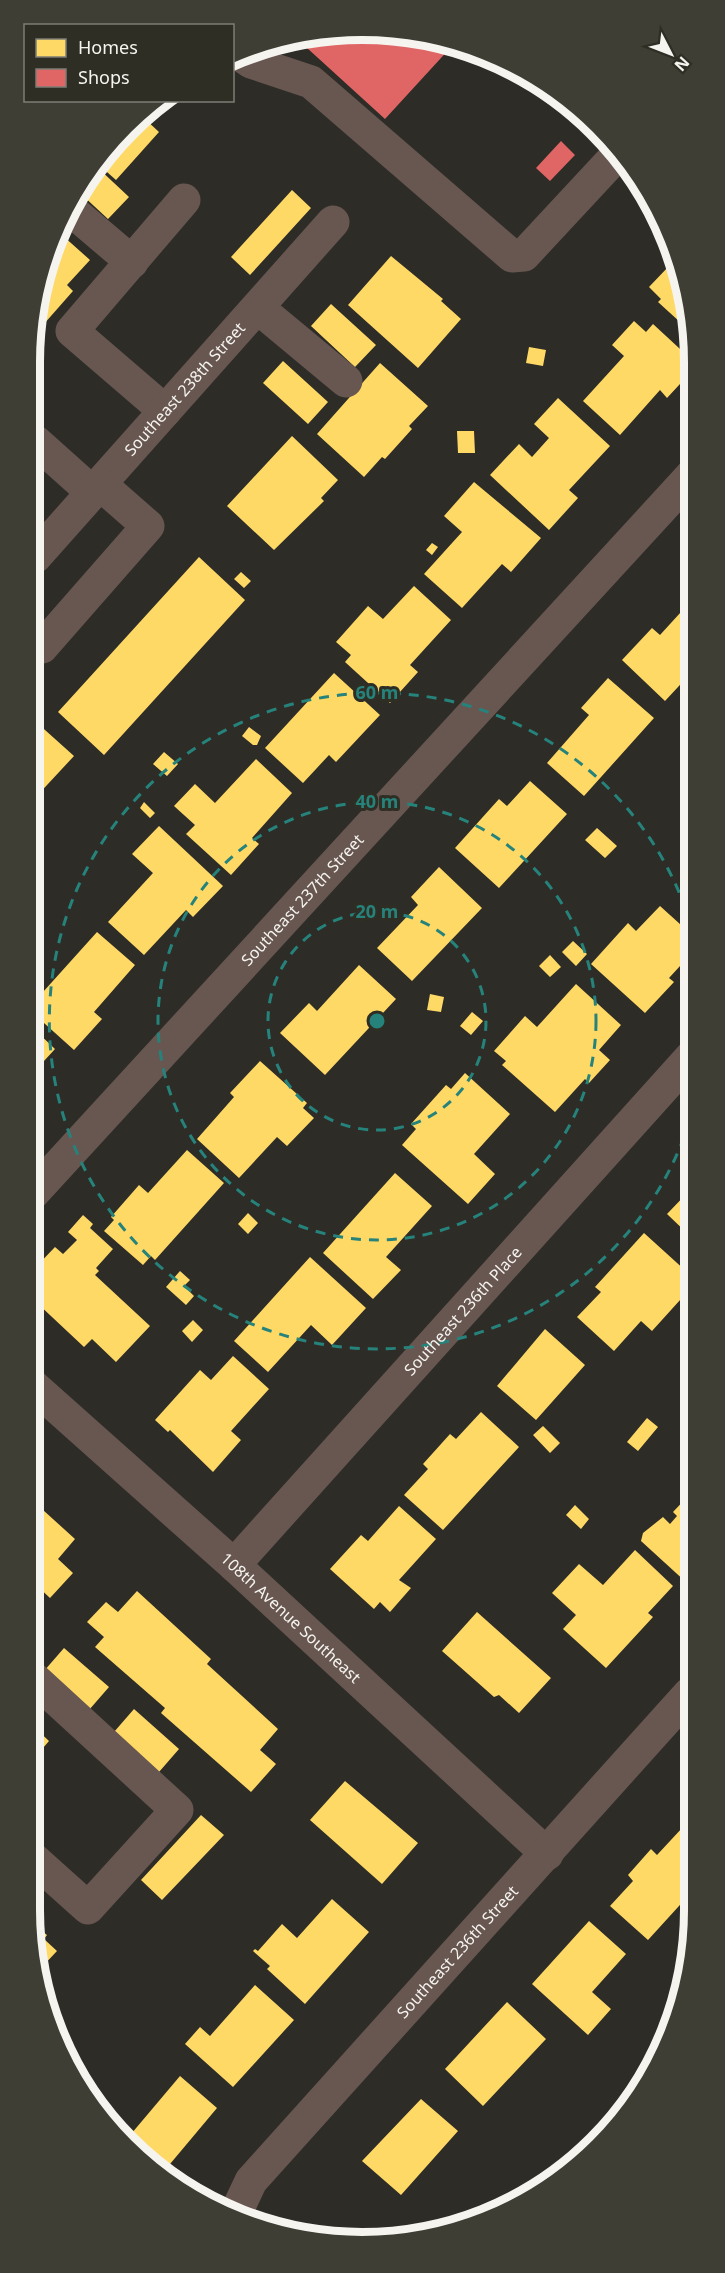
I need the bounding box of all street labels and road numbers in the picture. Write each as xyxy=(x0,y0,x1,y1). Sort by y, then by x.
street label: Southeast 238th Street xyxy=(119,317,250,460)
street label: Southeast 237th Street xyxy=(236,829,368,970)
street label: Southeast 236th Place xyxy=(399,1241,527,1380)
street label: 108th Avenue Southeast xyxy=(216,1547,366,1688)
street label: Southeast 236th Street xyxy=(392,1880,523,2023)

